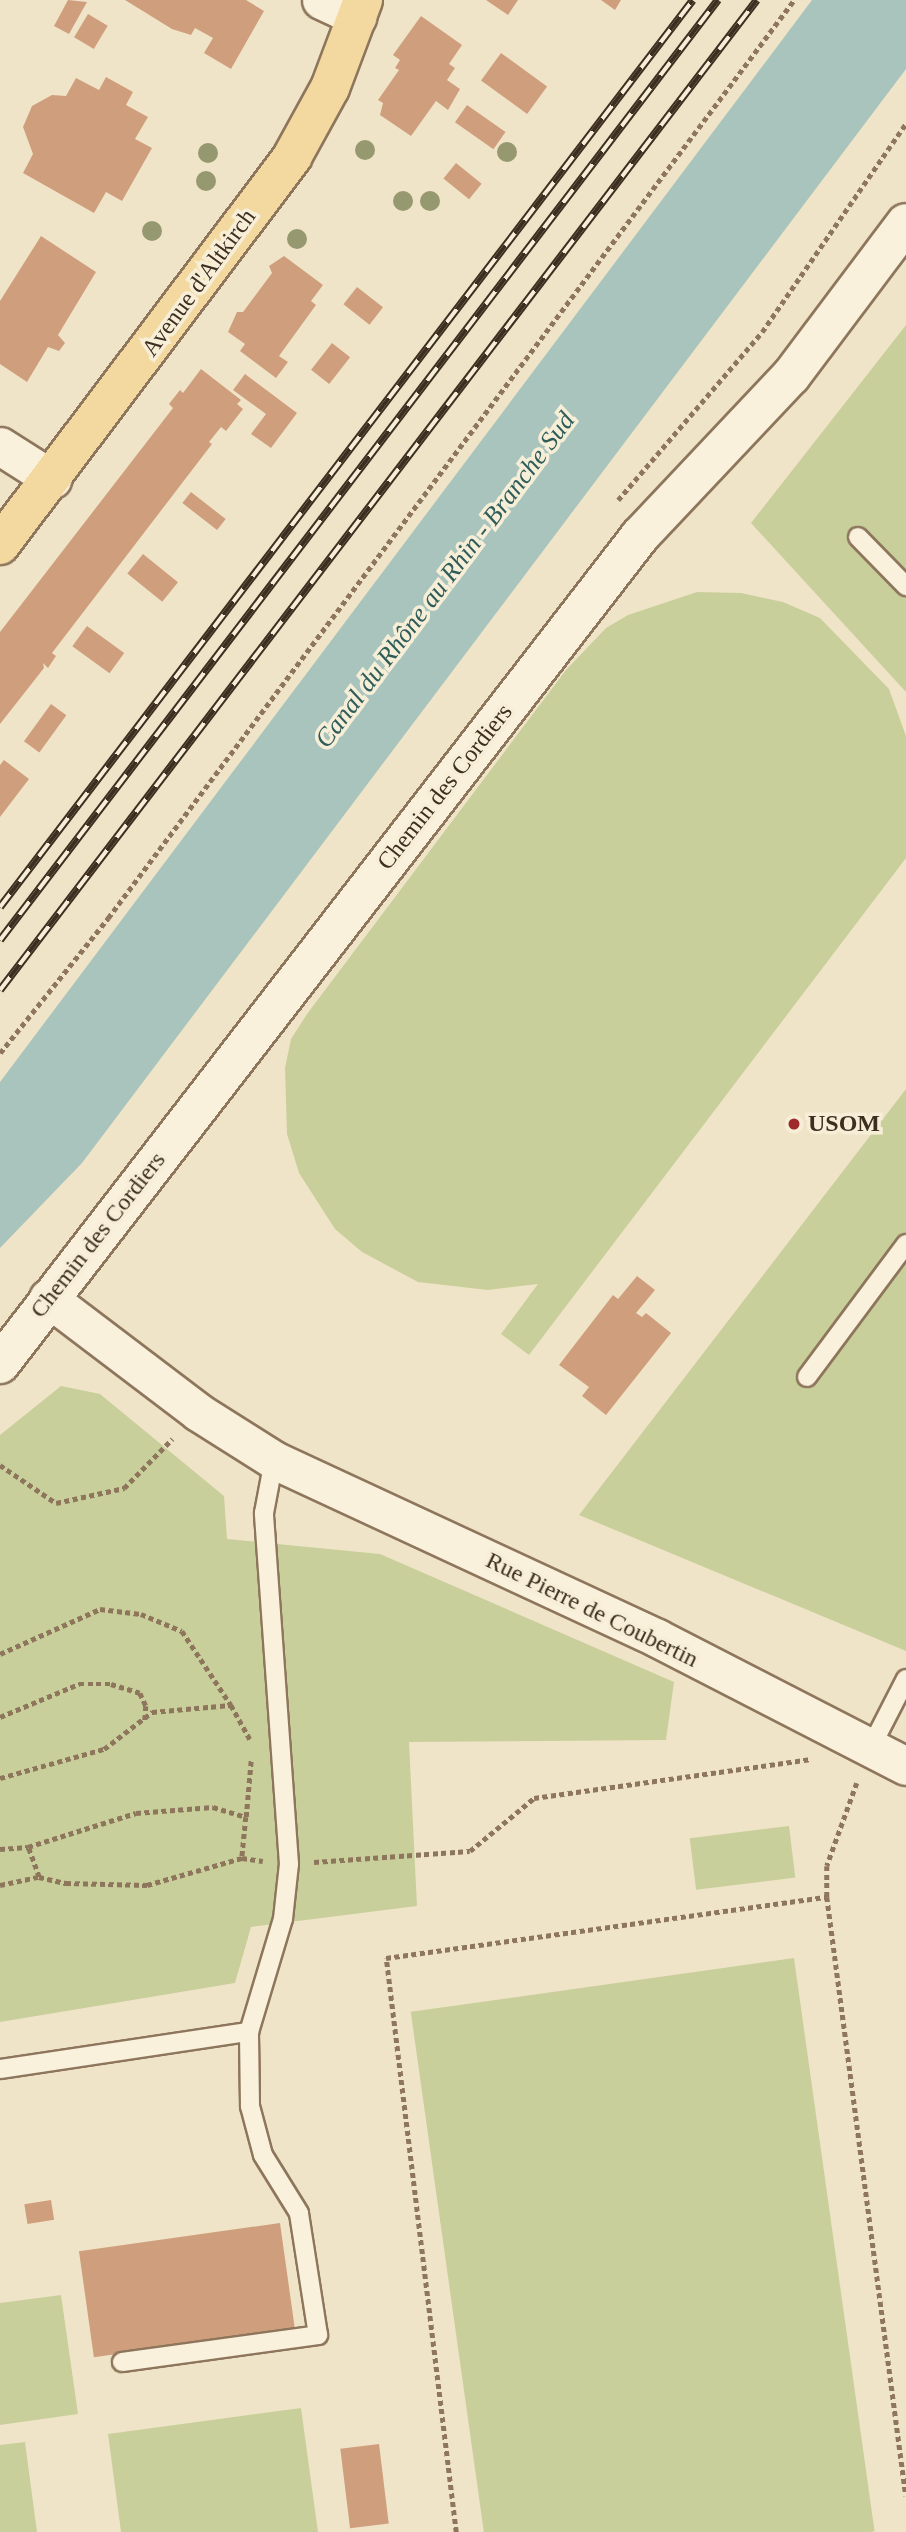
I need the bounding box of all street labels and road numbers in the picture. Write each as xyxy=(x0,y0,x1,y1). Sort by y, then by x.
street label: Avenue d'Altkirch xyxy=(136,204,262,362)
street label: Chemin des Cordiers xyxy=(371,698,519,876)
street label: Chemin des Cordiers xyxy=(24,1146,172,1324)
street label: Rue Pierre de Coubertin xyxy=(481,1546,703,1674)

